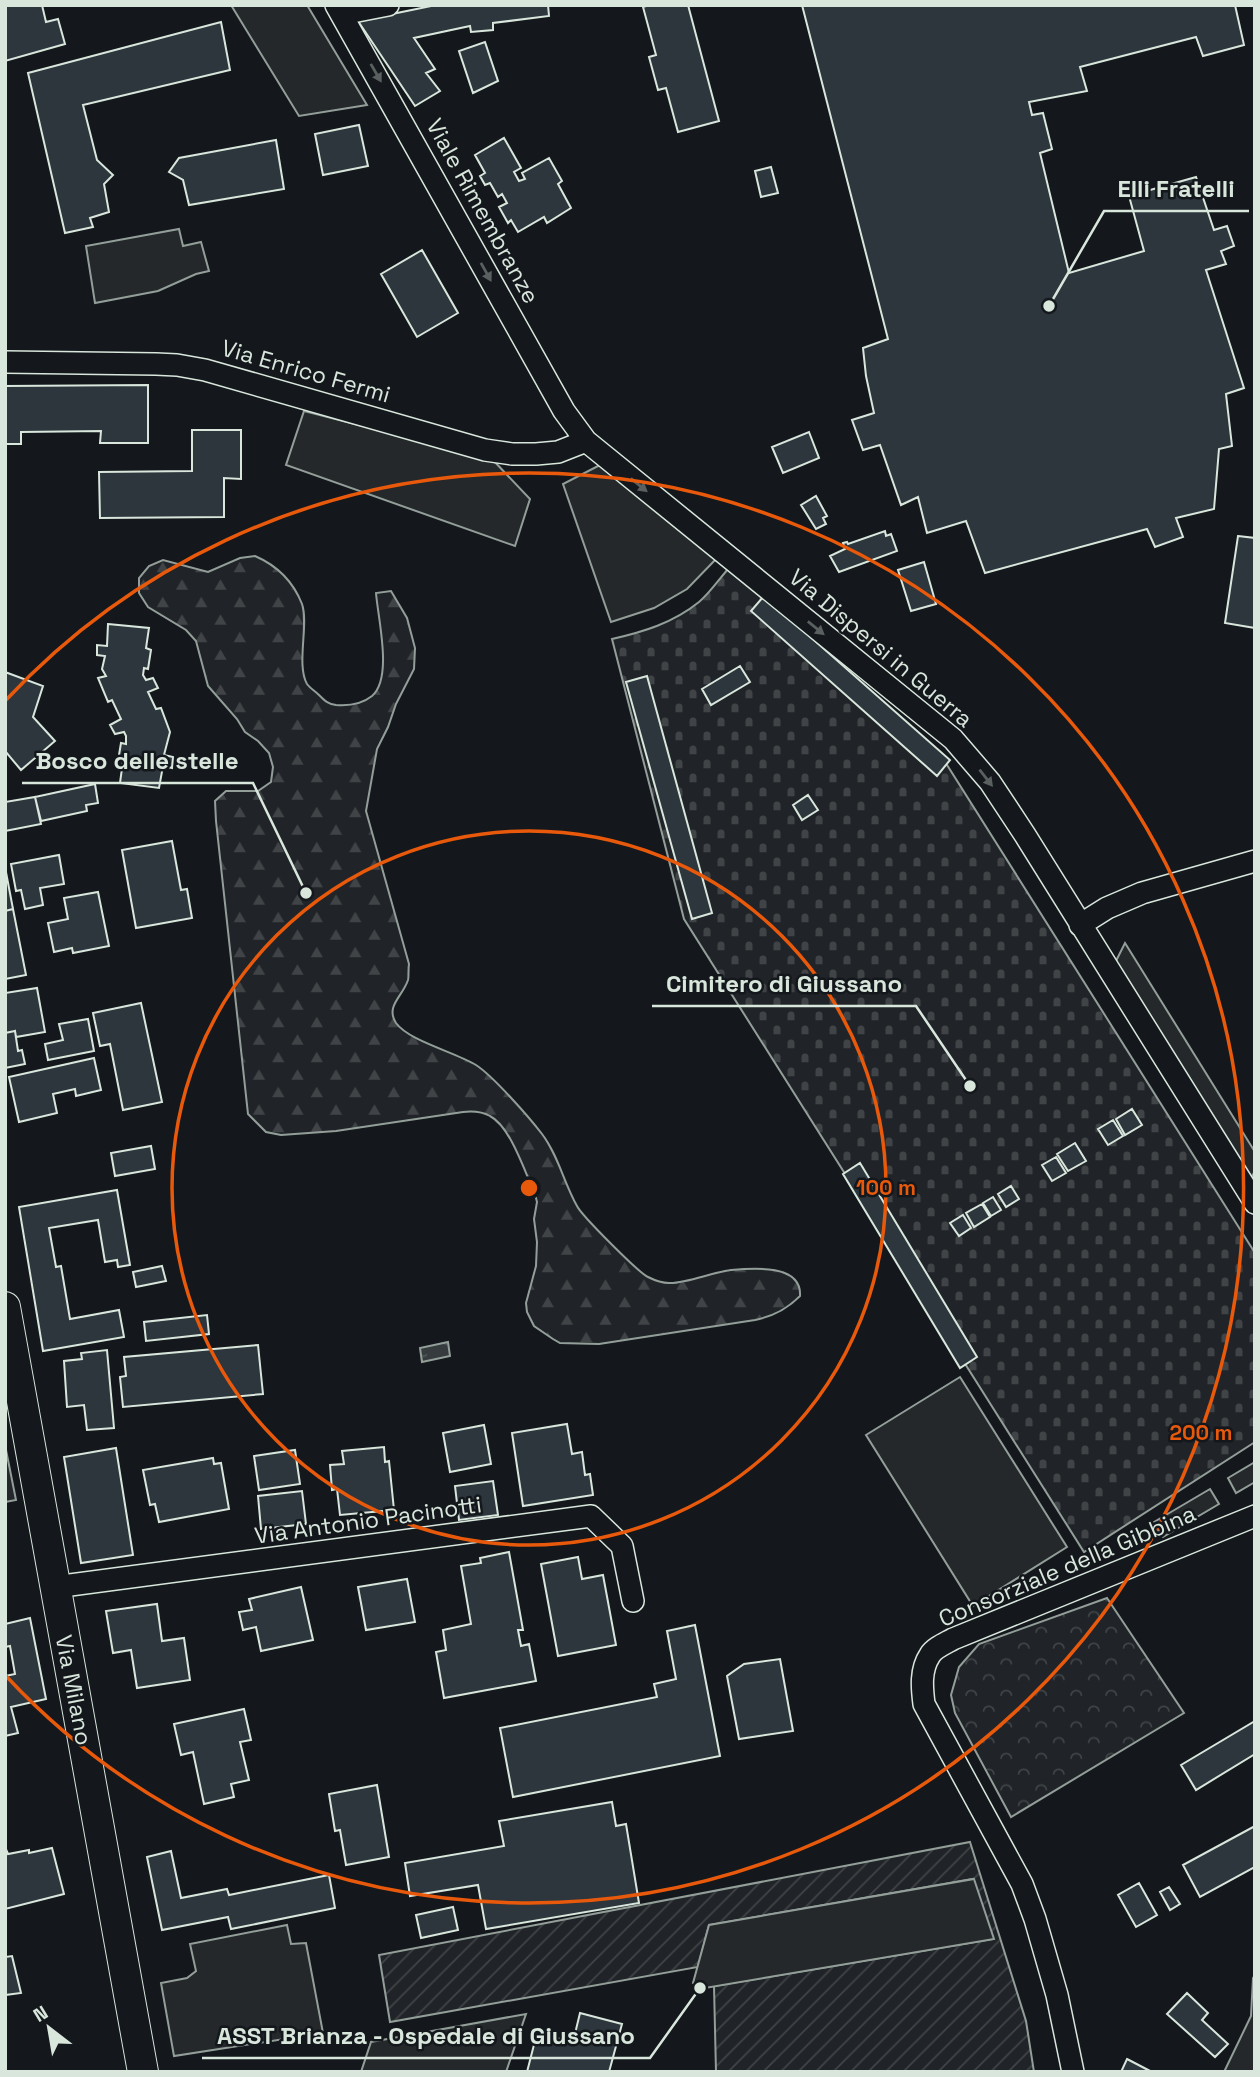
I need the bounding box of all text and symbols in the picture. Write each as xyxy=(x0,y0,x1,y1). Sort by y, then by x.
one-way arrow xyxy=(370,63,382,83)
street label: Viale Rimembranze xyxy=(420,113,546,309)
callout: Elli Fratelli xyxy=(1104,166,1249,211)
text: Elli Fratelli xyxy=(1117,173,1235,204)
one-way arrow xyxy=(480,262,492,282)
street label: Via Enrico Fermi xyxy=(218,333,394,409)
one-way arrow xyxy=(630,477,648,492)
street label: Via Dispersi in Guerra xyxy=(783,562,979,734)
one-way arrow xyxy=(807,620,824,635)
callout: Bosco delle stelle xyxy=(22,738,253,783)
text: Bosco delle stelle xyxy=(35,745,239,776)
one-way arrow xyxy=(978,769,992,787)
callout: Cimitero di Giussano xyxy=(652,961,916,1006)
text: Cimitero di Giussano xyxy=(666,968,902,999)
text: 100 m xyxy=(856,1174,916,1201)
centre of rings xyxy=(517,1176,541,1200)
text: 200 m xyxy=(1170,1419,1232,1446)
street label: Via Antonio Pacinotti xyxy=(253,1489,483,1551)
street label: Consorziale della Gibbina xyxy=(934,1498,1200,1634)
street label: Via Milano xyxy=(49,1632,99,1748)
north arrow xyxy=(14,1993,84,2063)
text: N xyxy=(29,2000,52,2028)
callout: ASST Brianza - Ospedale di Giussano xyxy=(202,2013,650,2058)
text: ASST Brianza - Ospedale di Giussano xyxy=(217,2020,635,2051)

